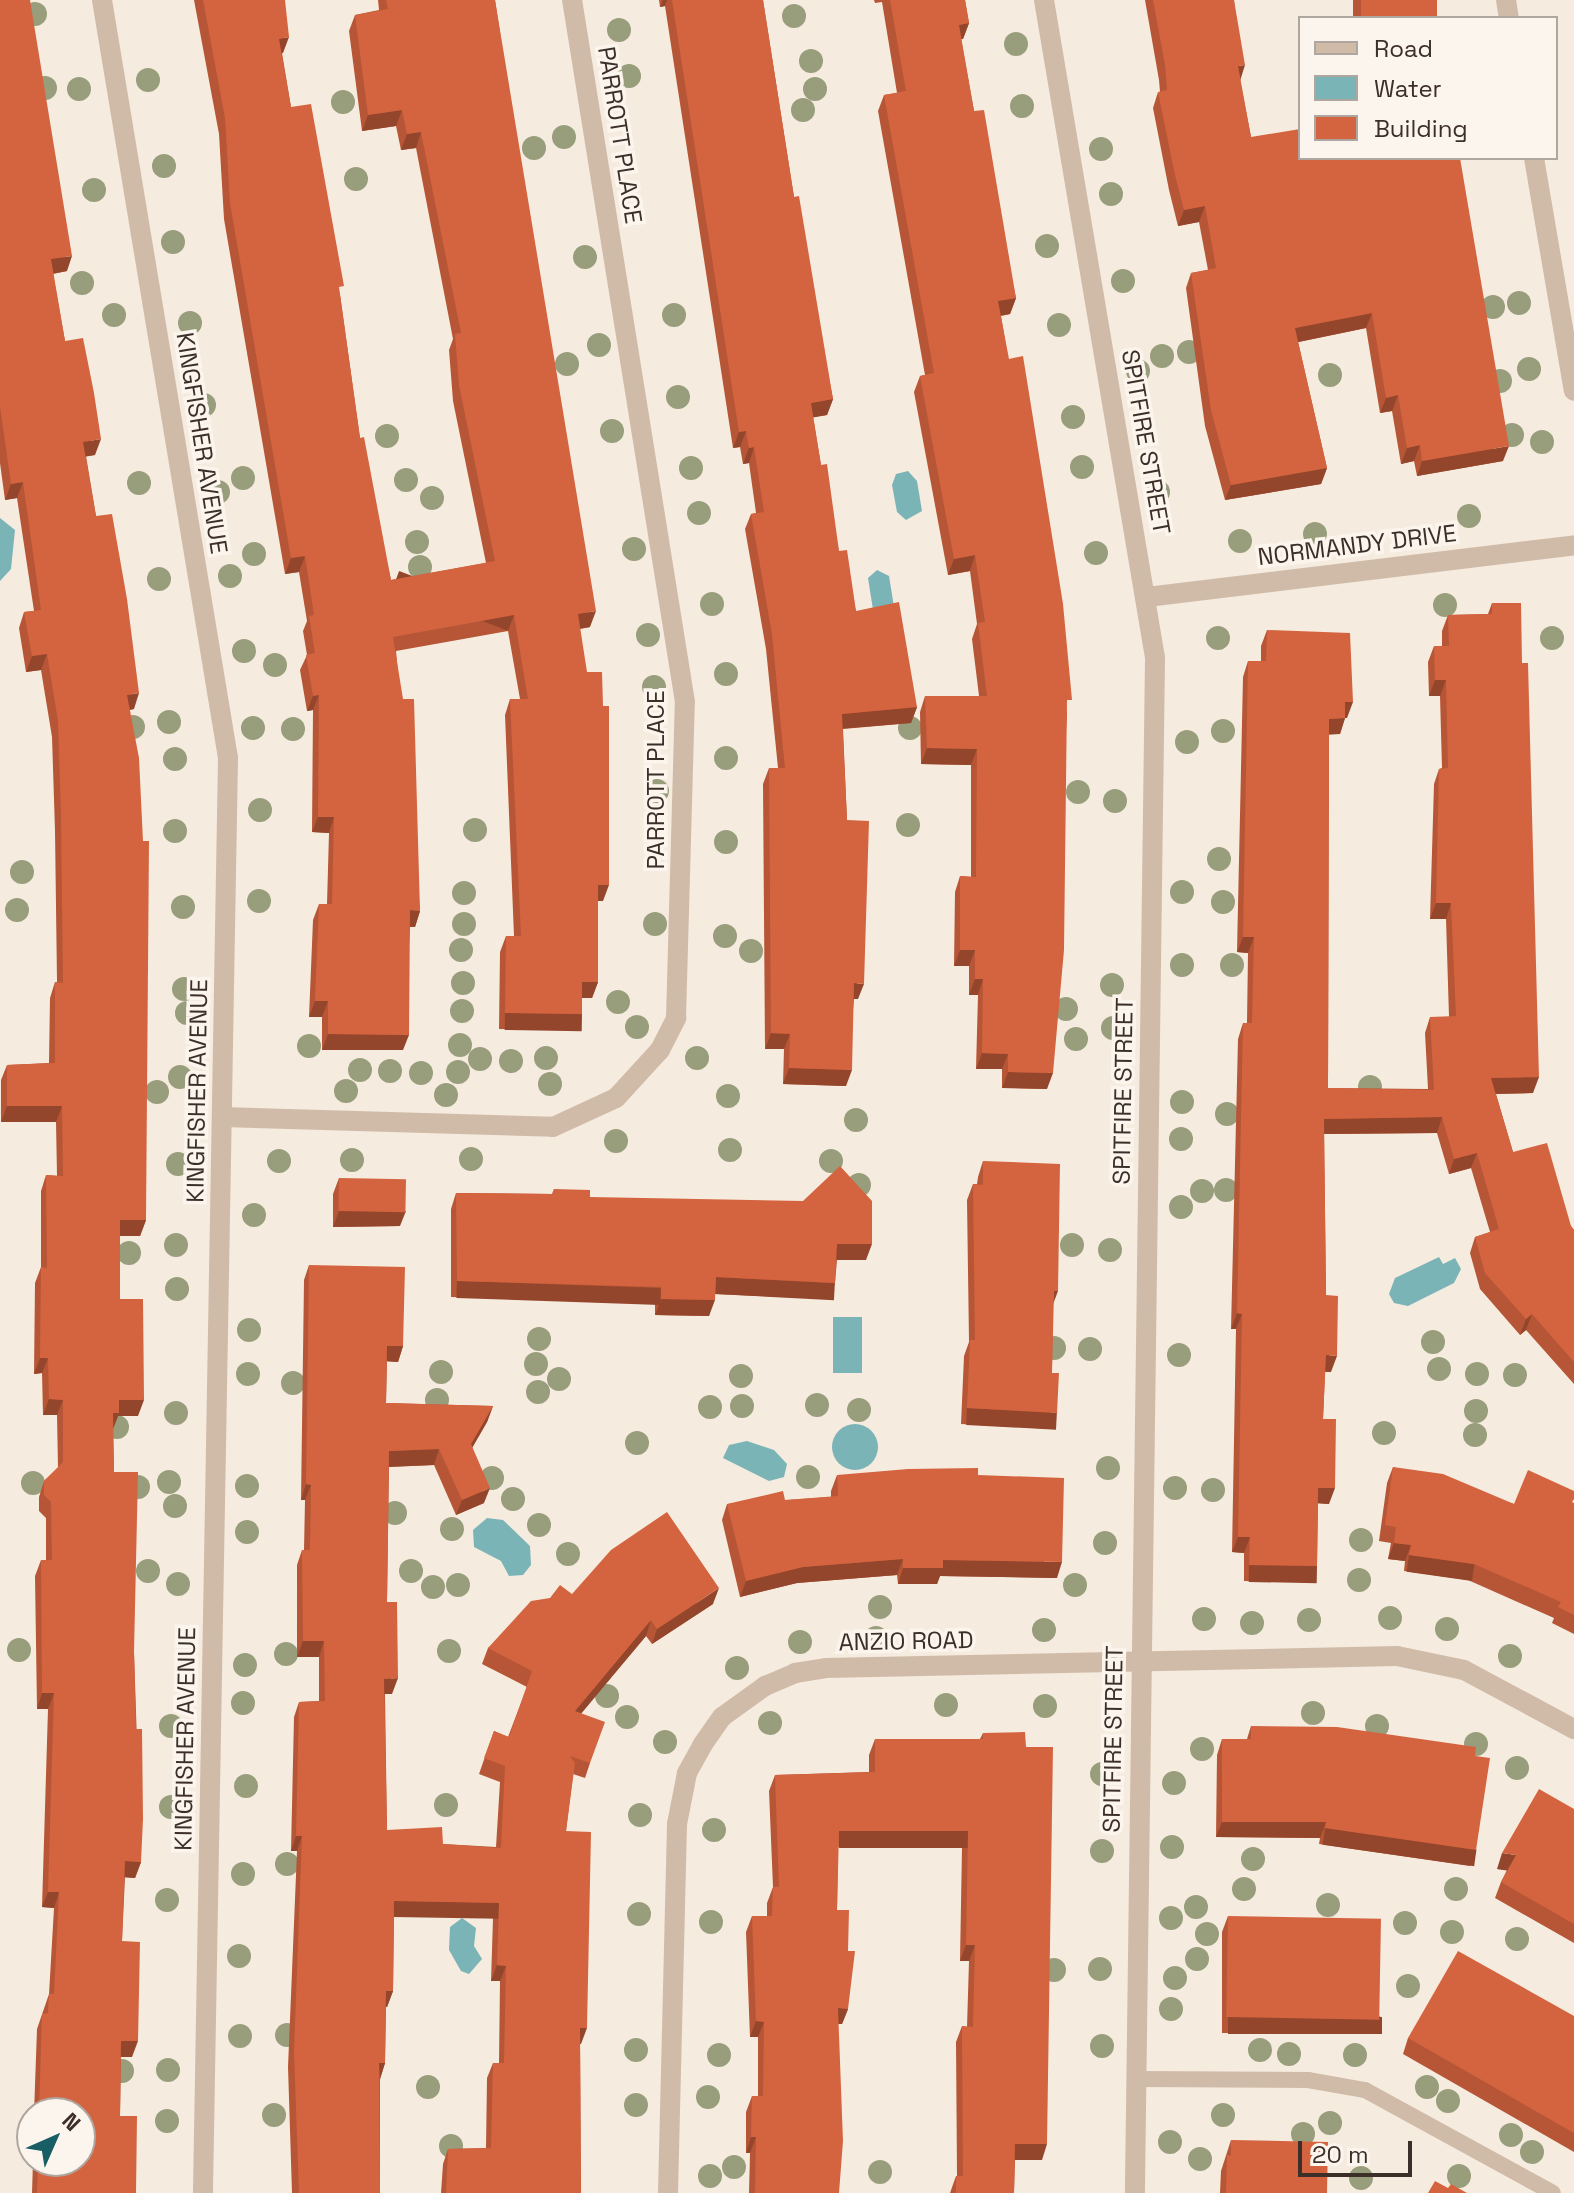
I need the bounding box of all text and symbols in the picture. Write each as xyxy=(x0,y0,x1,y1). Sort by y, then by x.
legend xyxy=(1298,16,1558,160)
text: Road xyxy=(1374,33,1433,64)
street label: PARROTT PLACE xyxy=(592,44,648,226)
text: Water xyxy=(1374,73,1442,104)
text: Building xyxy=(1374,113,1468,144)
street label: KINGFISHER AVENUE xyxy=(170,330,234,556)
street label: SPITFIRE STREET xyxy=(1116,347,1176,537)
street label: NORMANDY DRIVE xyxy=(1256,519,1458,571)
street label: PARROTT PLACE xyxy=(642,690,670,870)
street label: KINGFISHER AVENUE xyxy=(181,979,213,1203)
street label: SPITFIRE STREET xyxy=(1107,997,1139,1185)
street label: ANZIO ROAD xyxy=(838,1625,974,1657)
street label: KINGFISHER AVENUE xyxy=(169,1627,201,1851)
street label: SPITFIRE STREET xyxy=(1097,1645,1129,1833)
north arrow xyxy=(16,2097,96,2177)
text: N xyxy=(56,2106,87,2137)
scale bar xyxy=(1302,2125,1416,2175)
text: 20 m xyxy=(1312,2139,1369,2170)

